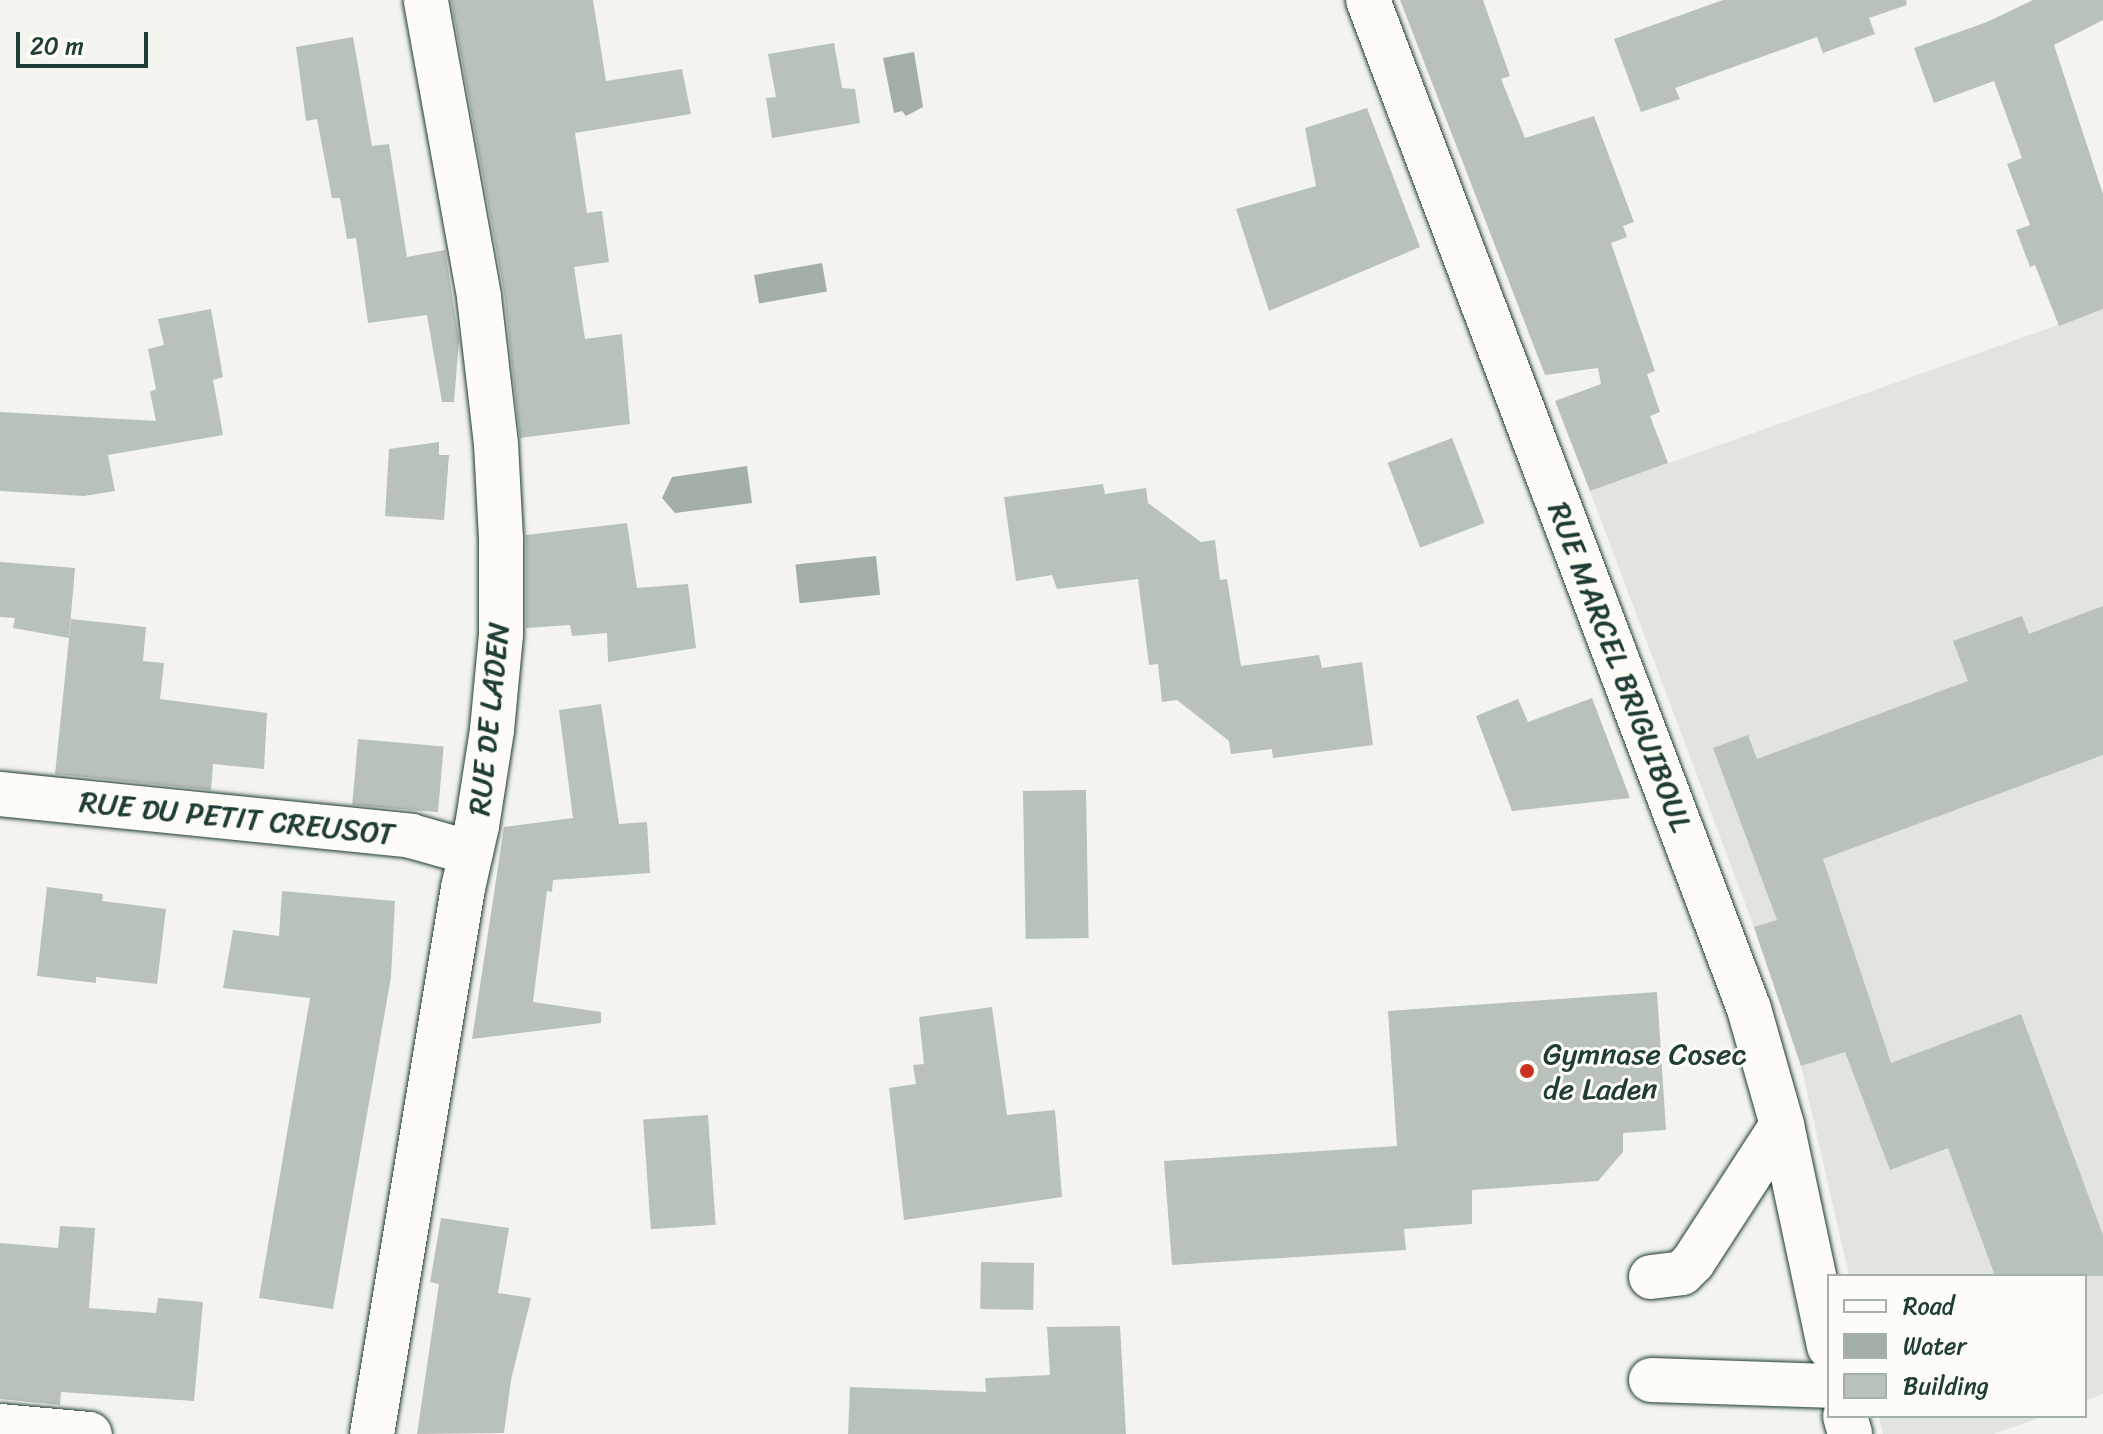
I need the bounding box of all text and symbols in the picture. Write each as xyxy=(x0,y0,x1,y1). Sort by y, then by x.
scale bar xyxy=(20,16,152,66)
text: 20 m xyxy=(30,25,84,67)
street label: RUE MARCEL BRIGUIBOUL xyxy=(1541,497,1699,837)
street label: RUE DE LADEN xyxy=(461,621,517,817)
street label: RUE DU PETIT CREUSOT xyxy=(79,784,395,852)
place label: Gymnase Cosec de Laden xyxy=(1543,1036,1747,1106)
marker: Gymnase Cosec de Laden xyxy=(1518,1062,1536,1080)
legend xyxy=(1827,1274,2087,1418)
text: Road xyxy=(1903,1285,1954,1327)
text: Water xyxy=(1903,1325,1966,1367)
text: Building xyxy=(1903,1365,1989,1407)

